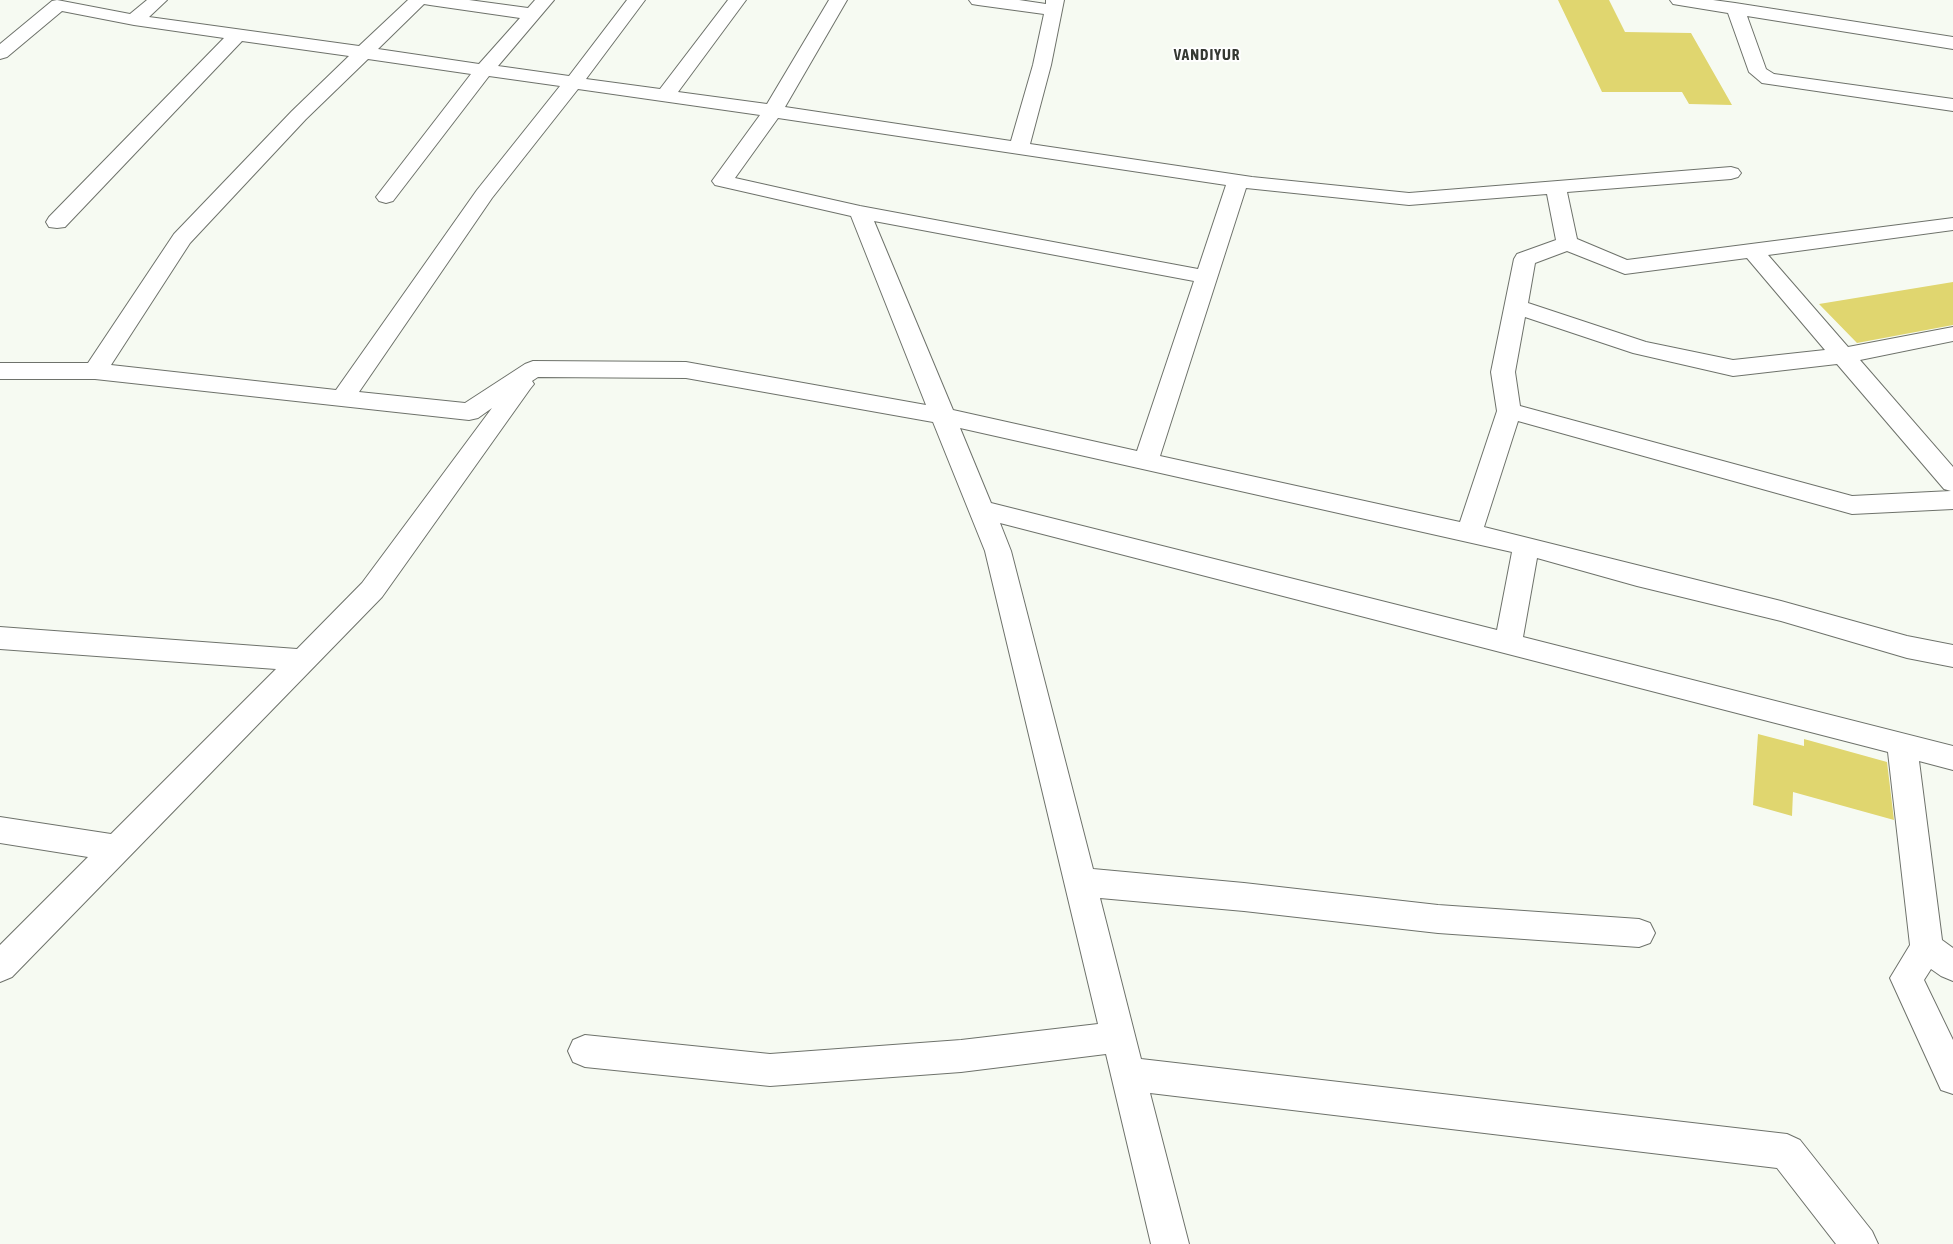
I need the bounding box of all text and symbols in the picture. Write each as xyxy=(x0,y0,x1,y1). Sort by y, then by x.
district label: VANDIYUR xyxy=(1173,46,1241,64)

